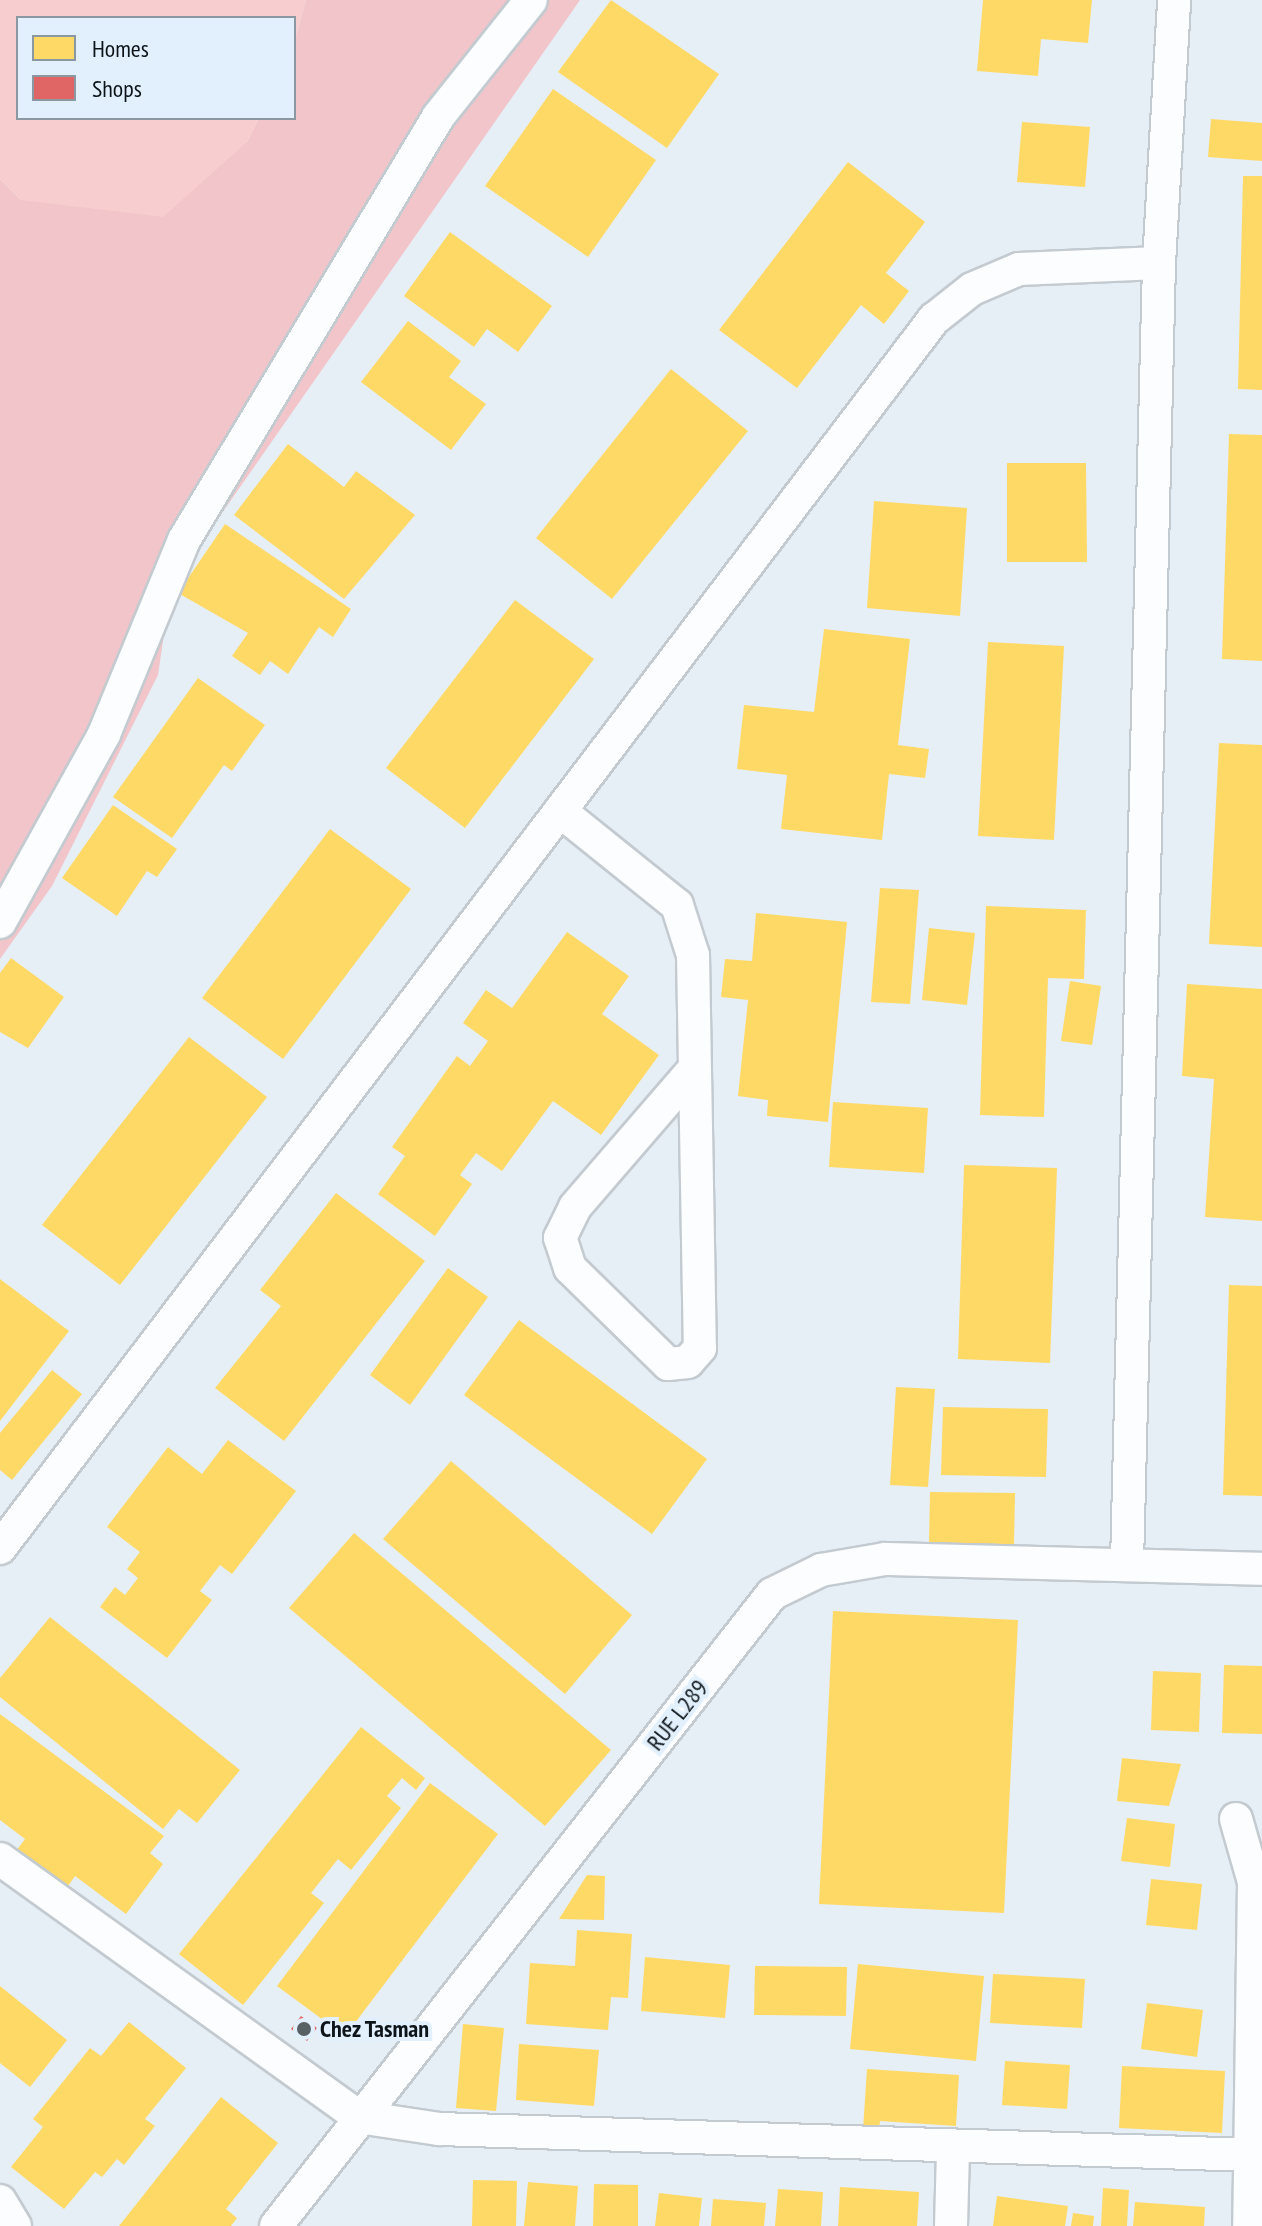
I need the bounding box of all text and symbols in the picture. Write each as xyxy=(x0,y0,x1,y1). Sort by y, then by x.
legend xyxy=(16,16,296,120)
text: Homes xyxy=(92,33,149,64)
text: Shops xyxy=(92,73,142,104)
street label: RUE L289 xyxy=(640,1674,714,1756)
place label: Chez Tasman xyxy=(320,2015,430,2043)
marker: Chez Tasman xyxy=(295,2020,313,2038)

